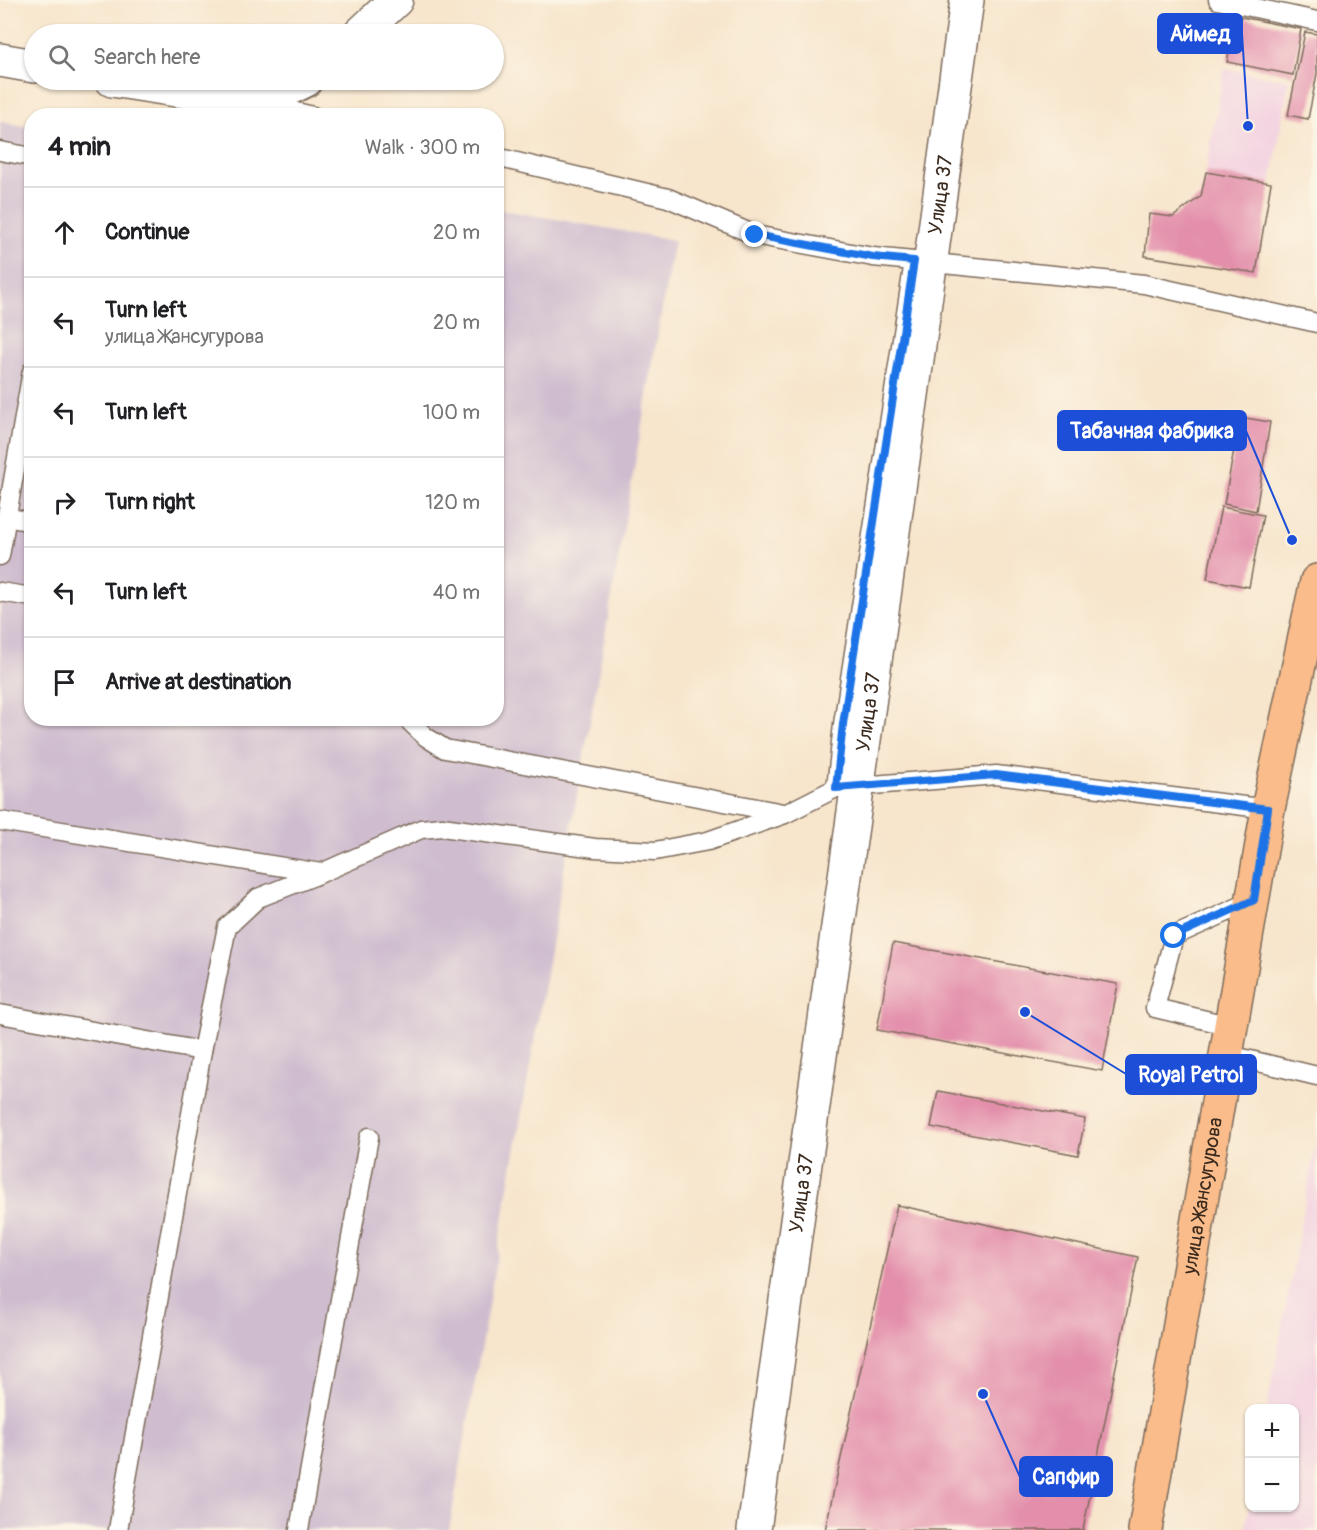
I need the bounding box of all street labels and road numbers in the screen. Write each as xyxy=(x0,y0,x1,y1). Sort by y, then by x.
street label: Улица 37 xyxy=(922,153,958,236)
street label: Улица 37 xyxy=(850,670,886,753)
street label: улица Жансугурова xyxy=(1176,1115,1228,1277)
street label: Улица 37 xyxy=(783,1152,819,1234)

